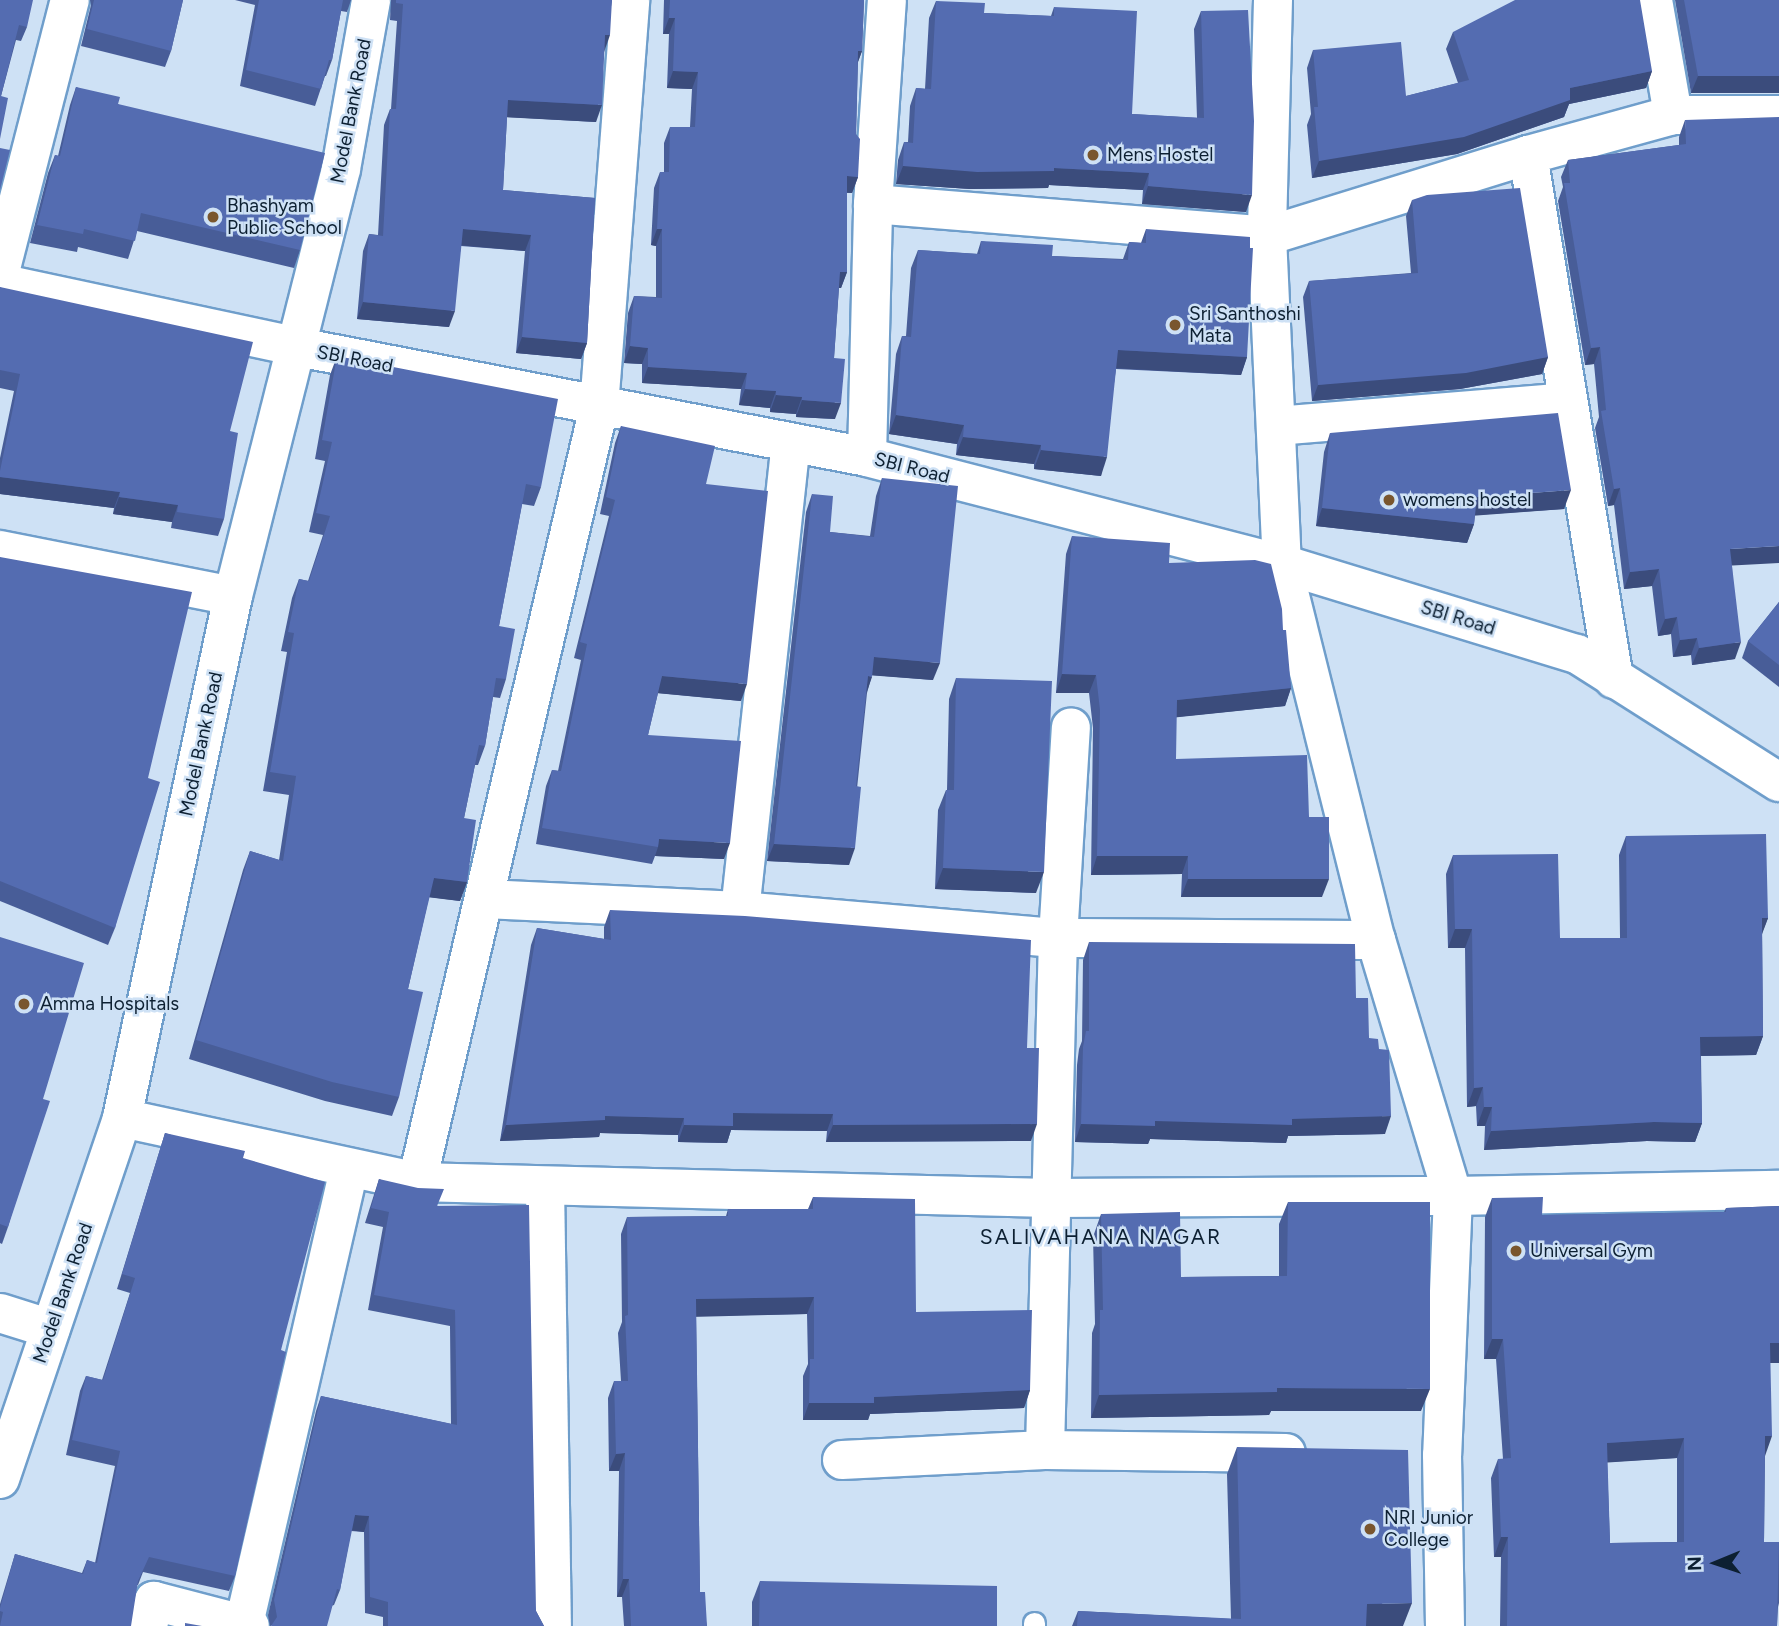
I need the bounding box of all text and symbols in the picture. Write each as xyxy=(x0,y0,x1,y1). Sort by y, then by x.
street label: Model Bank Road xyxy=(326,37,376,185)
place label: Mens Hostel xyxy=(1107,144,1213,166)
marker: Mens Hostel xyxy=(1085,147,1101,163)
place label: Bhashyam Public School xyxy=(227,195,342,239)
marker: Bhashyam Public School xyxy=(205,209,221,225)
place label: Sri Santhoshi Mata xyxy=(1189,303,1301,347)
marker: Sri Santhoshi Mata xyxy=(1167,317,1183,333)
street label: SBI Road xyxy=(315,340,395,378)
street label: SBI Road xyxy=(872,448,952,488)
place label: womens hostel xyxy=(1403,489,1532,511)
marker: womens hostel xyxy=(1381,492,1397,508)
street label: SBI Road xyxy=(1418,596,1498,640)
street label: Model Bank Road xyxy=(175,670,227,818)
place label: Amma Hospitals xyxy=(40,993,179,1015)
marker: Amma Hospitals xyxy=(14,994,34,1014)
street label: Model Bank Road xyxy=(28,1220,98,1366)
district label: SALIVAHANA NAGAR xyxy=(982,1224,1220,1250)
place label: Universal Gym xyxy=(1530,1240,1653,1262)
marker: Universal Gym xyxy=(1508,1243,1524,1259)
place label: NRI Junior College xyxy=(1384,1507,1473,1551)
marker: NRI Junior College xyxy=(1362,1521,1378,1537)
north arrow xyxy=(1681,1528,1751,1598)
text: N xyxy=(1683,1556,1706,1571)

